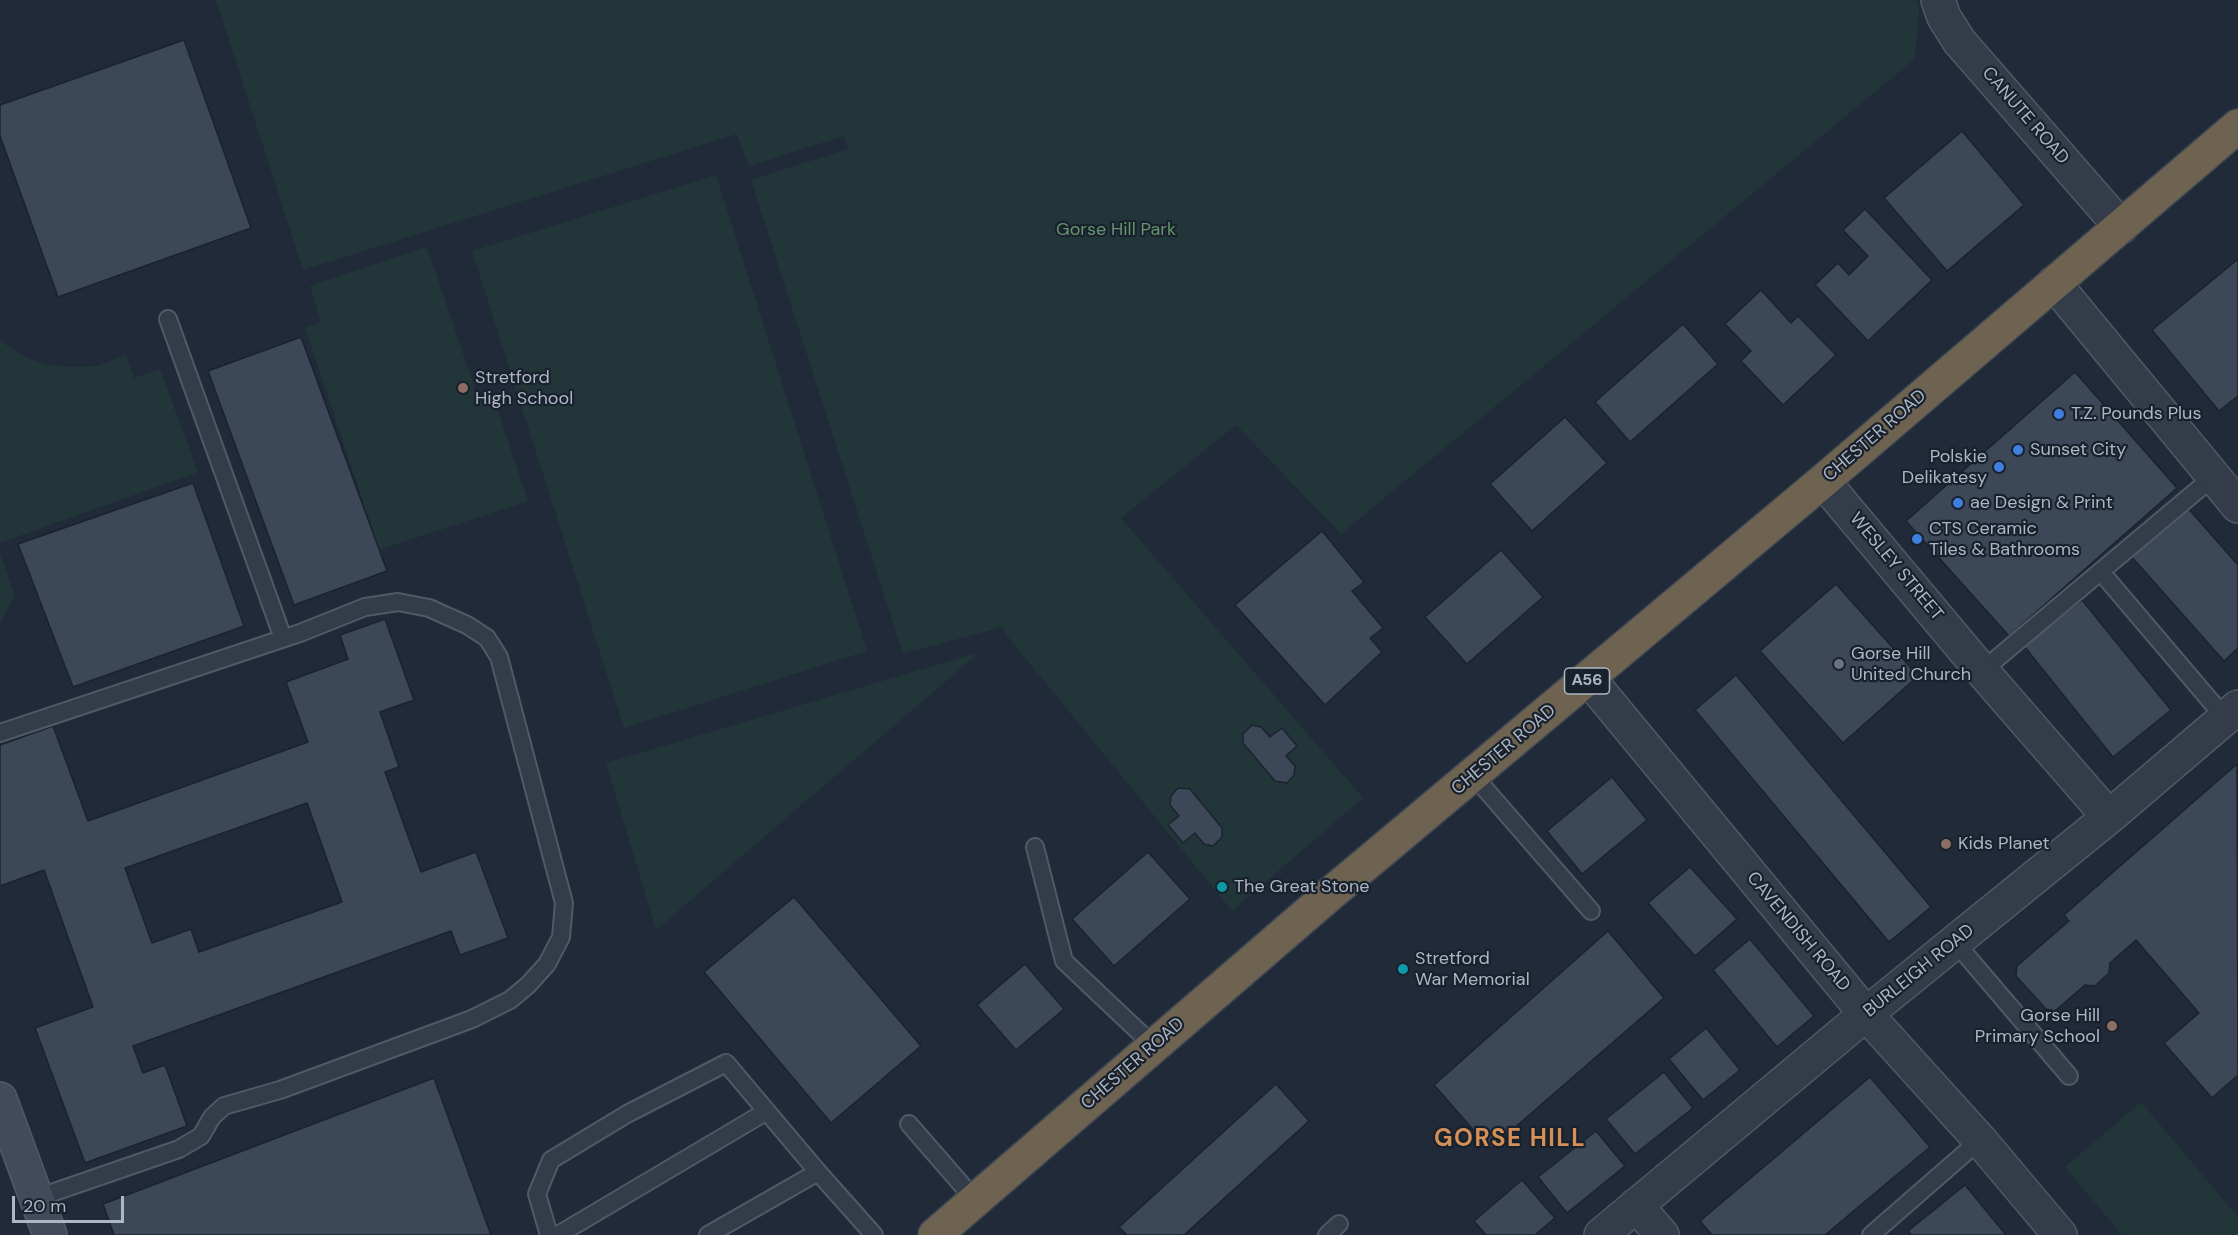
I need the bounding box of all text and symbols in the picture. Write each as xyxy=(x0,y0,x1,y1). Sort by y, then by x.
street label: CANUTE ROAD xyxy=(1977,63,2073,169)
park label: Gorse Hill Park xyxy=(1056,219,1176,241)
place label: Stretford High School xyxy=(475,367,573,410)
marker: Stretford High School xyxy=(456,381,470,395)
street label: CHESTER ROAD xyxy=(1819,385,1931,487)
place label: T.Z. Pounds Plus xyxy=(2071,403,2201,425)
marker: T.Z. Pounds Plus xyxy=(2052,407,2066,421)
place label: Sunset City xyxy=(2030,439,2126,461)
marker: Sunset City xyxy=(2011,443,2025,457)
place label: Polskie Delikatesy xyxy=(1902,446,1987,488)
marker: Polskie Delikatesy xyxy=(1992,460,2006,474)
place label: ae Design & Print xyxy=(1970,492,2113,514)
marker: ae Design & Print xyxy=(1951,496,1965,510)
street label: WESLEY STREET xyxy=(1845,509,1947,625)
place label: CTS Ceramic Tiles & Bathrooms xyxy=(1929,518,2080,560)
marker: CTS Ceramic Tiles & Bathrooms xyxy=(1910,532,1924,546)
place label: Gorse Hill United Church xyxy=(1851,643,1971,686)
marker: Gorse Hill United Church xyxy=(1832,657,1846,671)
road number: A56 xyxy=(1564,668,1610,694)
street label: CHESTER ROAD xyxy=(1448,700,1560,800)
place label: Kids Planet xyxy=(1958,833,2049,855)
marker: Kids Planet xyxy=(1939,837,1953,851)
street label: CAVENDISH ROAD xyxy=(1742,868,1854,996)
place label: The Great Stone xyxy=(1234,876,1370,898)
marker: The Great Stone xyxy=(1215,880,1229,894)
street label: BURLEIGH ROAD xyxy=(1859,920,1979,1022)
place label: Stretford War Memorial xyxy=(1415,948,1530,990)
marker: Stretford War Memorial xyxy=(1396,962,1410,976)
place label: Gorse Hill Primary School xyxy=(1975,1005,2100,1048)
street label: CHESTER ROAD xyxy=(1077,1013,1189,1115)
marker: Gorse Hill Primary School xyxy=(2105,1019,2119,1033)
district label: GORSE HILL xyxy=(1434,1126,1586,1154)
scale bar xyxy=(15,1184,128,1222)
text: 20 m xyxy=(23,1194,66,1218)

